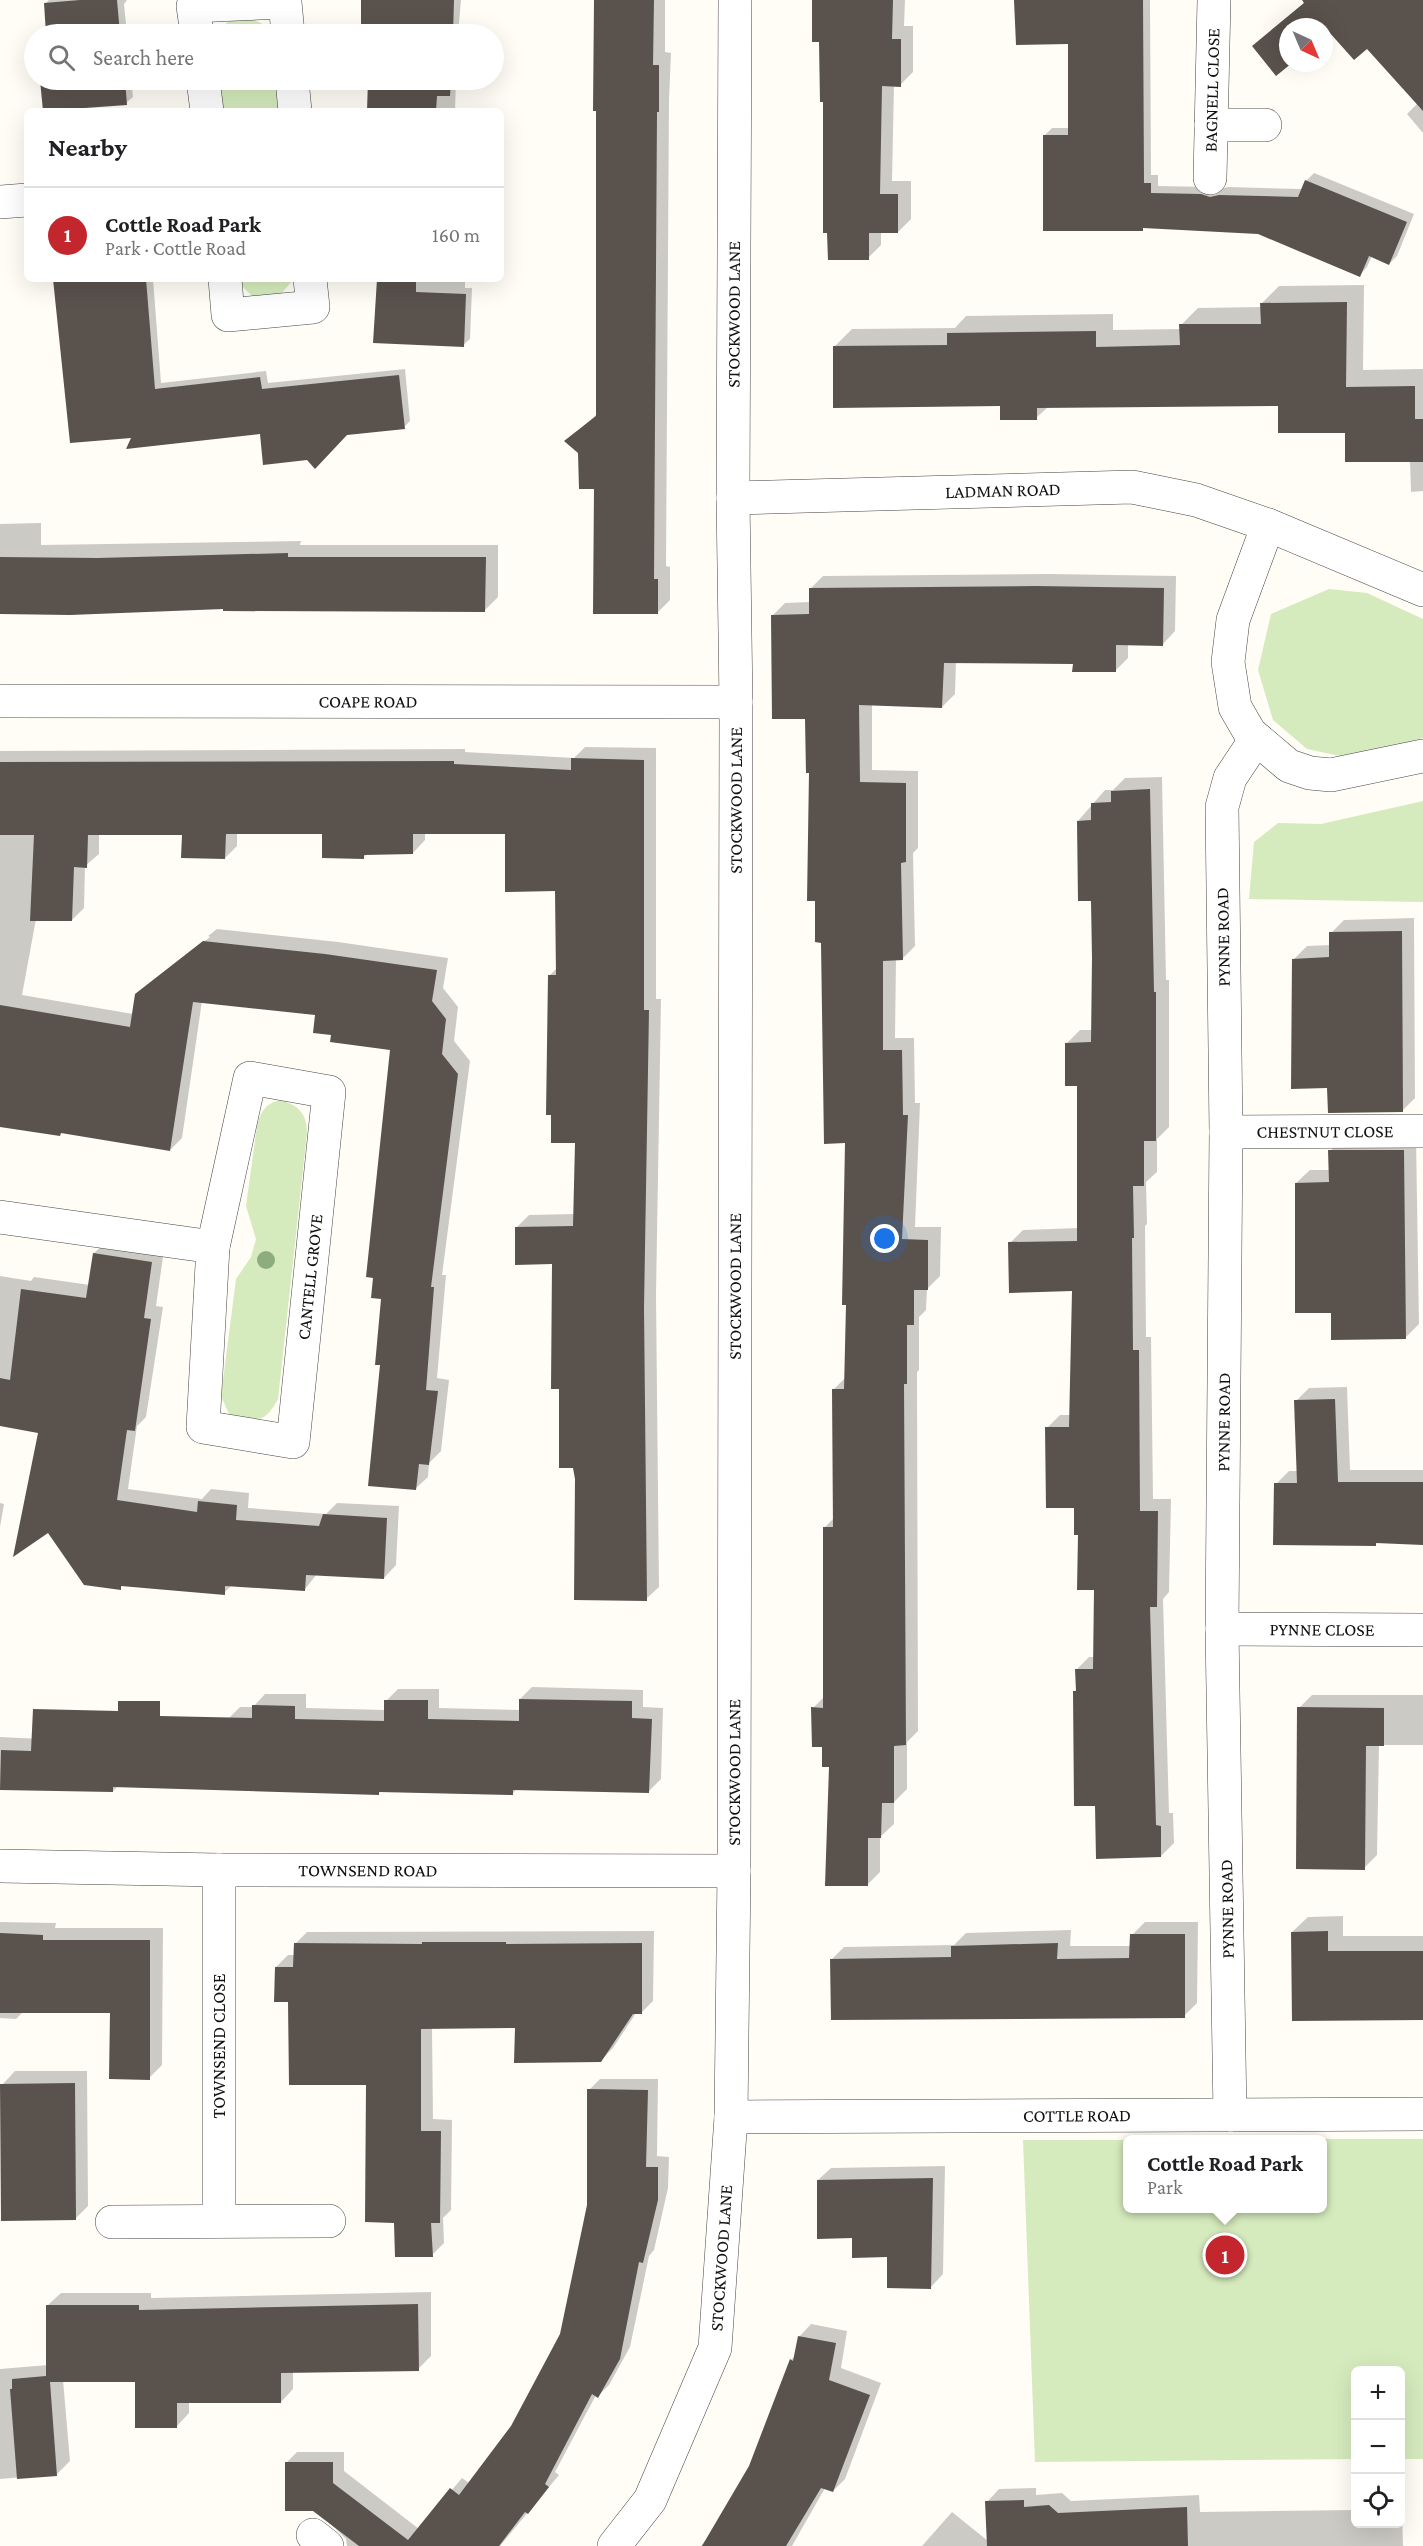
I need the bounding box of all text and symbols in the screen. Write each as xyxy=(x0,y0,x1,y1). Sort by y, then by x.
north arrow xyxy=(1279,18,1333,72)
search box xyxy=(24,24,504,90)
street label: BAGNELL CLOSE xyxy=(1201,28,1223,152)
icon: search xyxy=(45,41,78,74)
text: Search here xyxy=(93,45,194,70)
text: Nearby xyxy=(48,133,127,162)
text: Cottle Road Park xyxy=(105,212,261,237)
text: 1 xyxy=(64,224,71,246)
text: 160 m xyxy=(432,224,480,246)
text: Park · Cottle Road xyxy=(105,237,246,259)
street label: STOCKWOOD LANE xyxy=(723,241,744,388)
street label: LADMAN ROAD xyxy=(945,479,1061,502)
street label: COAPE ROAD xyxy=(319,691,417,712)
street label: STOCKWOOD LANE xyxy=(726,727,746,874)
street label: PYNNE ROAD xyxy=(1212,887,1234,987)
street label: CHESTNUT CLOSE xyxy=(1257,1121,1394,1142)
street label: CANTELL GROVE xyxy=(293,1213,327,1341)
street label: STOCKWOOD LANE xyxy=(725,1213,745,1360)
your location xyxy=(870,1224,899,1253)
street label: PYNNE ROAD xyxy=(1213,1372,1234,1472)
street label: PYNNE CLOSE xyxy=(1269,1619,1375,1640)
street label: STOCKWOOD LANE xyxy=(724,1699,744,1846)
street label: PYNNE ROAD xyxy=(1216,1859,1238,1959)
street label: TOWNSEND ROAD xyxy=(298,1860,438,1880)
street label: TOWNSEND CLOSE xyxy=(209,1973,229,2118)
street label: COTTLE ROAD xyxy=(1023,2105,1131,2126)
popup xyxy=(1123,2135,1327,2213)
text: Cottle Road Park xyxy=(1147,2151,1303,2176)
text: Park xyxy=(1147,2176,1183,2198)
street label: STOCKWOOD LANE xyxy=(706,2184,736,2332)
pin: 1 xyxy=(1206,2232,1244,2278)
map controls xyxy=(1351,2366,1405,2528)
button: + xyxy=(1351,2366,1405,2420)
button: − xyxy=(1351,2420,1405,2474)
button: locate xyxy=(1351,2474,1405,2528)

